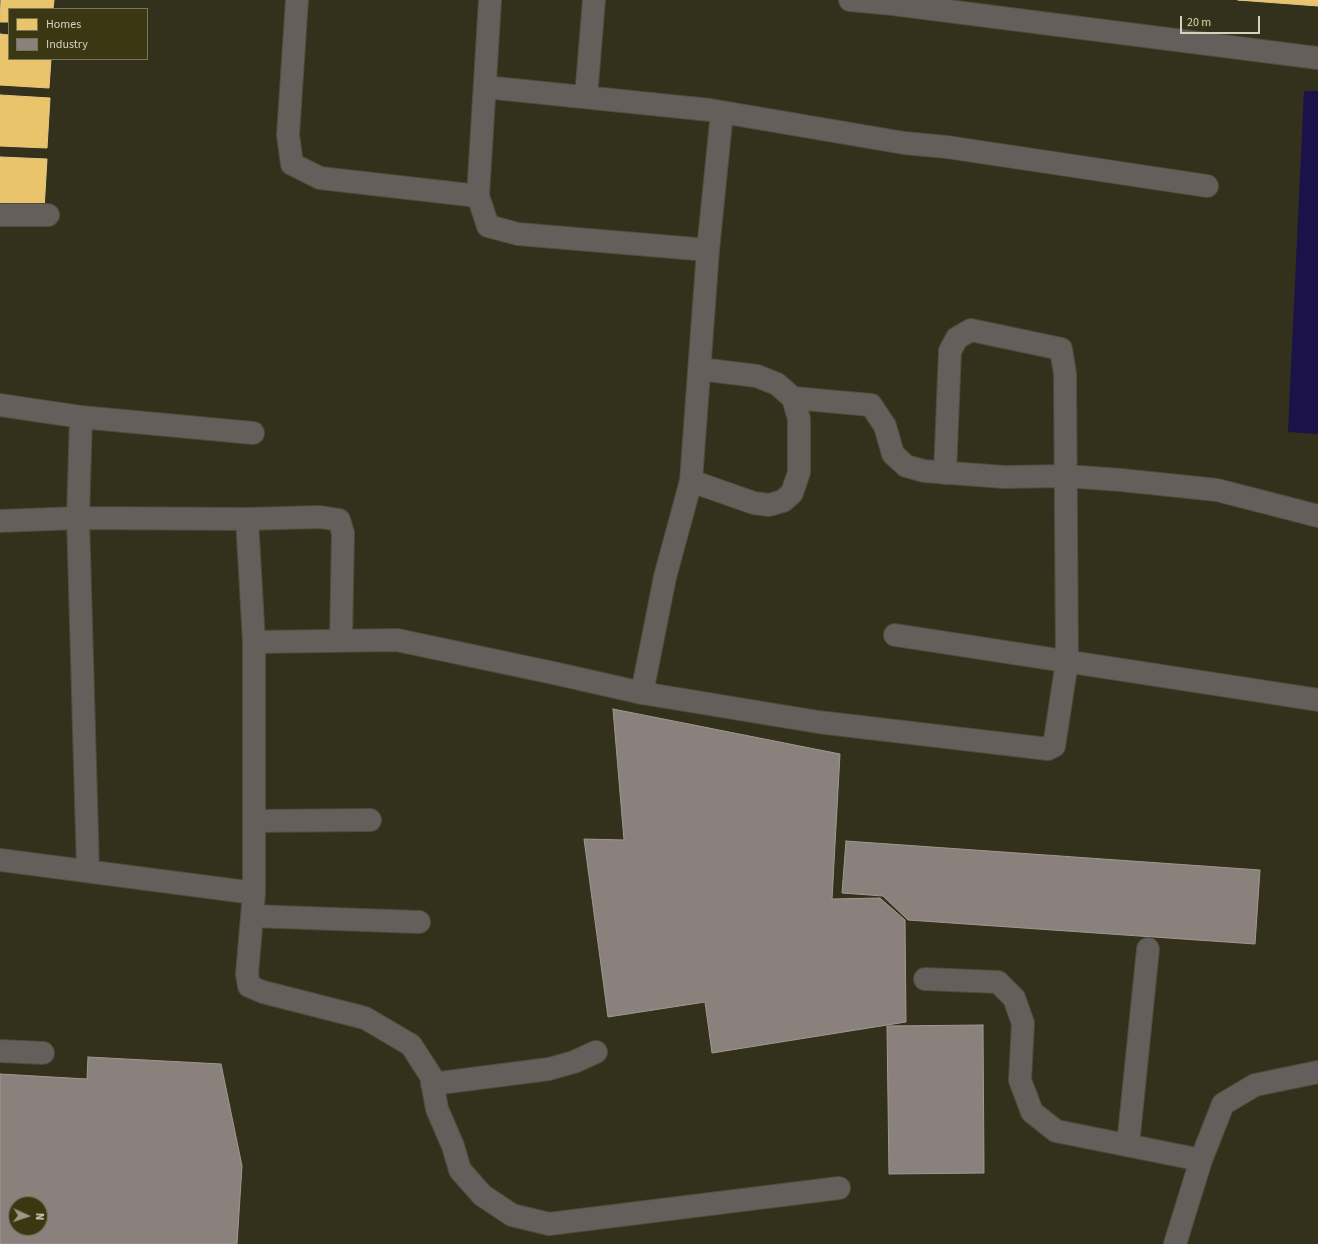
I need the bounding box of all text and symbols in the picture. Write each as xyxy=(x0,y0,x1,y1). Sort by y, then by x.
legend xyxy=(8,8,148,60)
scale bar xyxy=(1182,8,1262,34)
text: 20 m xyxy=(1187,14,1211,31)
text: Homes xyxy=(46,16,81,33)
text: Industry xyxy=(46,36,88,53)
north arrow xyxy=(8,1196,48,1236)
text: N xyxy=(32,1213,47,1221)

